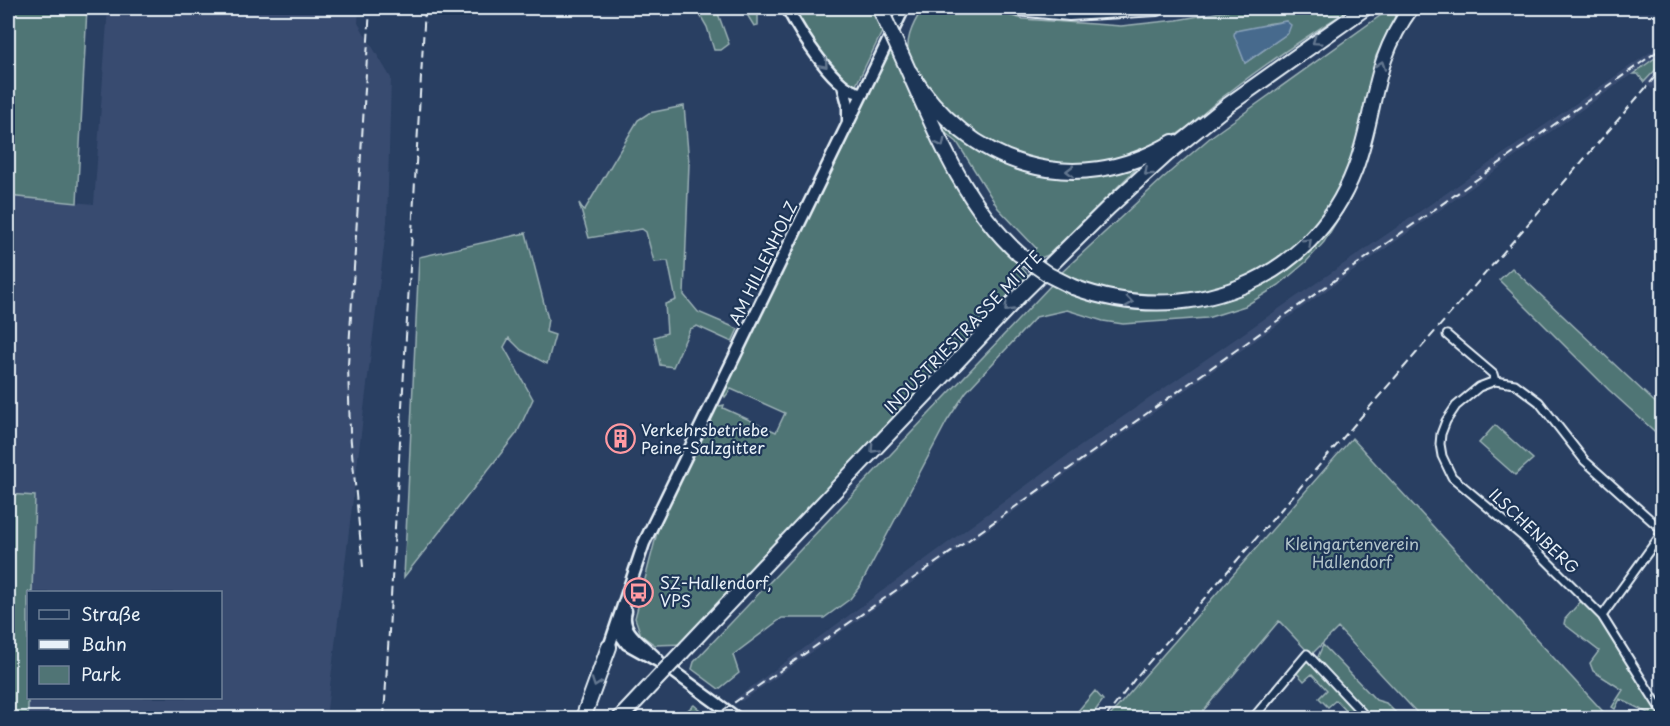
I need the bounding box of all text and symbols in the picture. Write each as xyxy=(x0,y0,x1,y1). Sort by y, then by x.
one-way arrow xyxy=(1312,34,1323,45)
one-way arrow xyxy=(817,57,828,67)
one-way arrow xyxy=(1373,60,1386,71)
one-way arrow xyxy=(934,137,946,148)
one-way arrow xyxy=(1066,165,1075,177)
one-way arrow xyxy=(1144,165,1155,176)
street label: AM HILLENHOLZ xyxy=(722,197,802,328)
one-way arrow xyxy=(1301,238,1311,249)
street label: INDUSTRIESTRASSE MITTE xyxy=(878,244,1047,418)
one-way arrow xyxy=(1125,295,1134,307)
one-way arrow xyxy=(1005,300,1016,311)
place label: Verkehrsbetriebe Peine-Salzgitter xyxy=(641,417,769,459)
building icon: Verkehrsbetriebe Peine-Salzgitter xyxy=(604,423,636,455)
one-way arrow xyxy=(870,443,881,453)
street label: ILSCHENBERG xyxy=(1484,482,1585,578)
park label: Kleingartenverein Hallendorf xyxy=(1285,531,1419,573)
place label: SZ-Hallendorf, VPS xyxy=(660,570,772,612)
bus stop icon: SZ-Hallendorf, VPS xyxy=(623,576,655,608)
legend xyxy=(27,591,222,699)
text: Straße xyxy=(81,600,141,627)
text: Bahn xyxy=(81,630,127,657)
text: Park xyxy=(81,660,121,687)
one-way arrow xyxy=(591,677,604,688)

